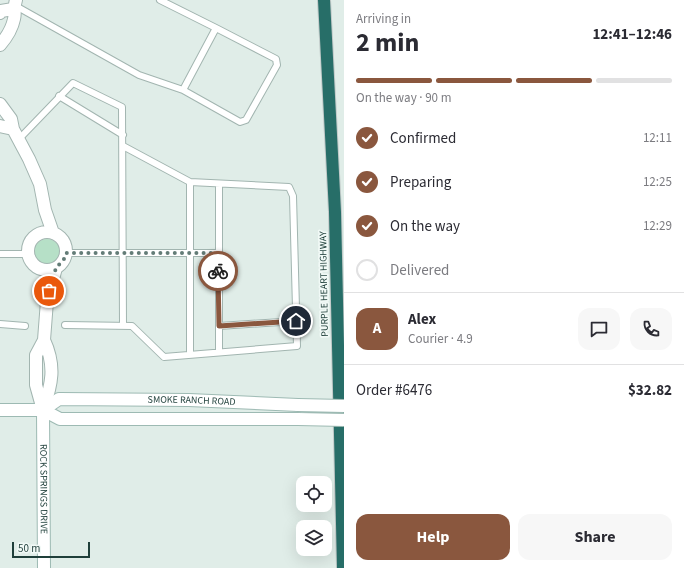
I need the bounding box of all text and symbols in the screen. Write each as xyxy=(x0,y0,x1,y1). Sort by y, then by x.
text: Arriving in xyxy=(356,10,411,28)
text: 2 min xyxy=(356,24,419,61)
text: 12:41–12:46 xyxy=(592,24,672,45)
text: On the way · 90 m xyxy=(356,89,451,107)
icon: check xyxy=(356,127,378,149)
text: Confirmed xyxy=(390,128,456,149)
text: 12:11 xyxy=(643,129,672,147)
icon: check xyxy=(356,171,378,193)
text: Preparing xyxy=(390,172,451,193)
text: 12:25 xyxy=(643,173,672,191)
icon: check xyxy=(356,215,378,237)
text: On the way xyxy=(390,216,460,237)
text: 12:29 xyxy=(643,217,672,235)
street label: PURPLE HEART HIGHWAY xyxy=(316,231,332,337)
courier xyxy=(198,251,238,291)
icon: bike xyxy=(207,260,229,282)
text: Delivered xyxy=(390,260,449,281)
pin xyxy=(32,274,66,308)
icon: bag xyxy=(38,280,60,302)
pin xyxy=(279,304,313,338)
button: chat xyxy=(578,308,620,350)
button: phone xyxy=(630,308,672,350)
text: Alex xyxy=(408,309,436,330)
icon: home xyxy=(285,310,307,332)
text: A xyxy=(373,318,381,339)
text: Courier · 4.9 xyxy=(408,330,473,348)
text: Order #6476 xyxy=(356,380,432,401)
text: $32.82 xyxy=(628,380,672,401)
street label: SMOKE RANCH ROAD xyxy=(148,393,236,409)
street label: ROCK SPRINGS DRIVE xyxy=(36,444,51,534)
map controls xyxy=(296,476,332,556)
button: locate xyxy=(296,476,332,512)
button: Help xyxy=(356,514,510,560)
button: Share xyxy=(518,514,672,560)
button: layers xyxy=(296,520,332,556)
scale bar xyxy=(12,540,90,559)
text: 50 m xyxy=(18,541,40,556)

